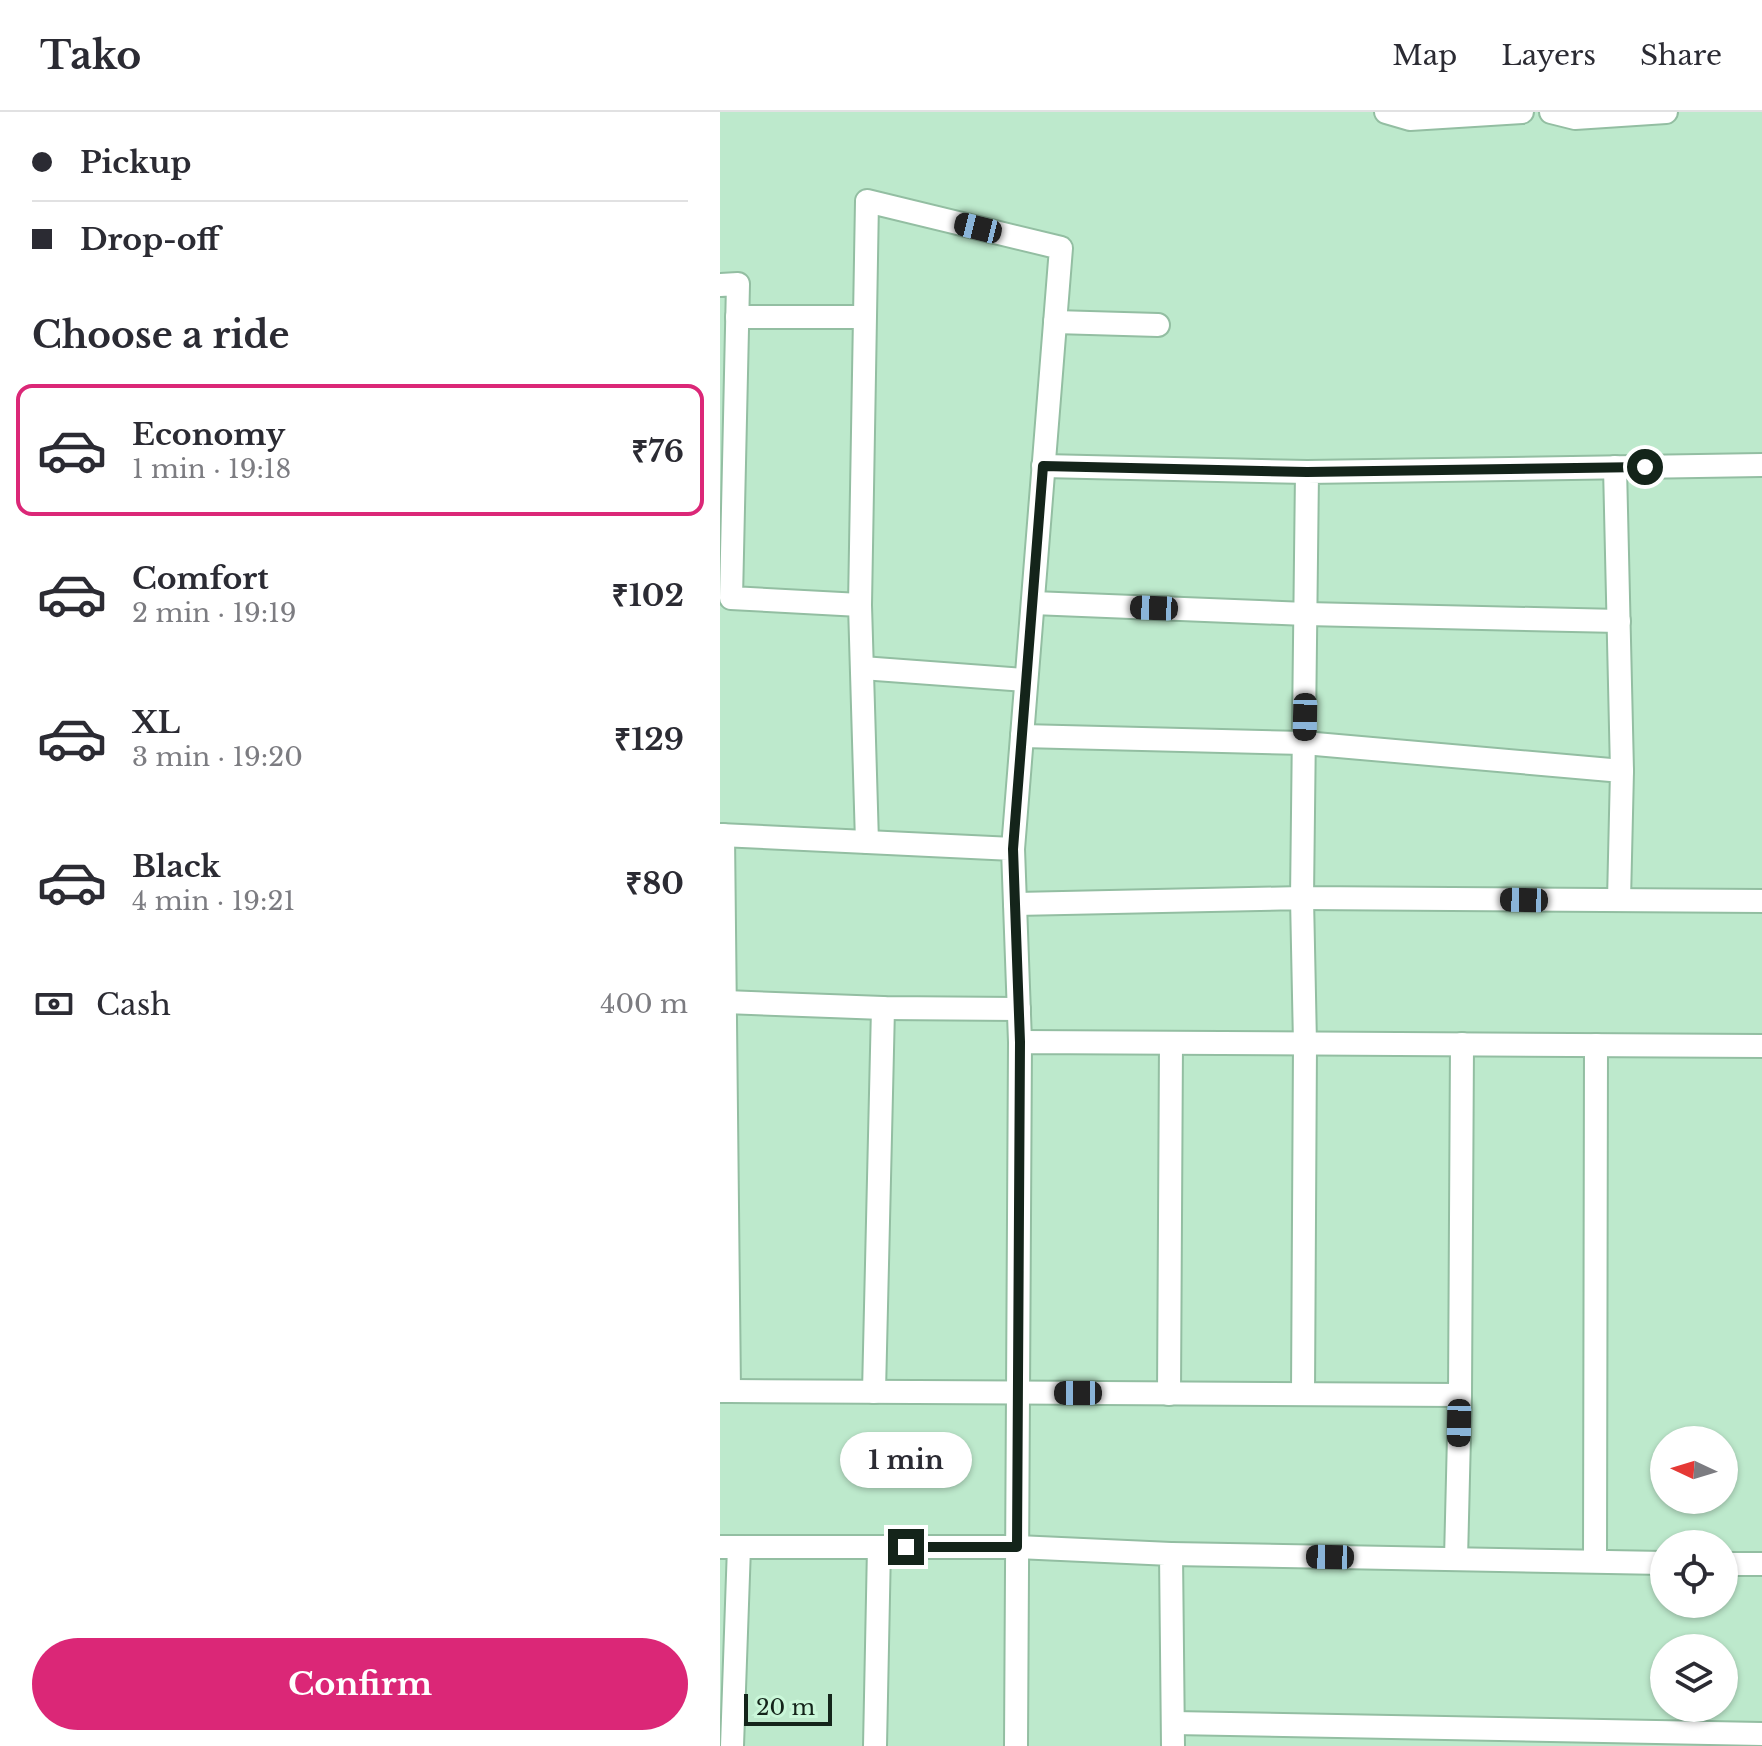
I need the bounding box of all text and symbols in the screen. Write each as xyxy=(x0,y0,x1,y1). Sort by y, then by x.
text: Tako xyxy=(40,32,141,79)
text: Map xyxy=(1392,38,1457,73)
text: Layers xyxy=(1501,38,1596,73)
text: Share xyxy=(1640,38,1722,73)
text: Pickup xyxy=(80,144,191,181)
car xyxy=(952,211,1004,245)
text: Drop-off xyxy=(80,221,220,258)
text: Choose a ride xyxy=(32,313,289,358)
icon: car xyxy=(36,414,108,486)
text: Economy xyxy=(132,416,285,453)
text: ₹76 xyxy=(631,433,684,470)
route start xyxy=(1627,449,1663,485)
text: 1 min · 19:18 xyxy=(132,453,291,485)
icon: car xyxy=(36,558,108,630)
text: Comfort xyxy=(132,560,269,597)
text: ₹102 xyxy=(612,577,684,614)
car xyxy=(1130,595,1178,621)
text: 2 min · 19:19 xyxy=(132,597,297,629)
car xyxy=(1293,693,1317,741)
icon: car xyxy=(36,702,108,774)
text: XL xyxy=(132,704,180,741)
text: ₹129 xyxy=(614,721,684,758)
text: 3 min · 19:20 xyxy=(132,741,303,773)
icon: car xyxy=(36,846,108,918)
text: Black xyxy=(132,848,220,885)
text: ₹80 xyxy=(625,865,684,902)
text: 4 min · 19:21 xyxy=(132,885,295,917)
car xyxy=(1500,888,1548,912)
icon: cash xyxy=(32,982,76,1026)
text: Cash xyxy=(96,986,171,1023)
text: 400 m xyxy=(600,988,688,1020)
car xyxy=(1054,1381,1102,1405)
car xyxy=(1447,1399,1471,1447)
north arrow xyxy=(1650,1426,1738,1514)
map controls xyxy=(1650,1426,1738,1722)
callout: 1 min xyxy=(840,1431,972,1487)
text: 1 min xyxy=(868,1444,944,1476)
route end xyxy=(888,1529,924,1565)
button: locate xyxy=(1650,1530,1738,1618)
car xyxy=(1306,1545,1354,1569)
button: layers xyxy=(1650,1634,1738,1722)
button: Confirm xyxy=(32,1638,688,1730)
scale bar xyxy=(744,1690,832,1726)
text: 20 m xyxy=(756,1694,815,1721)

